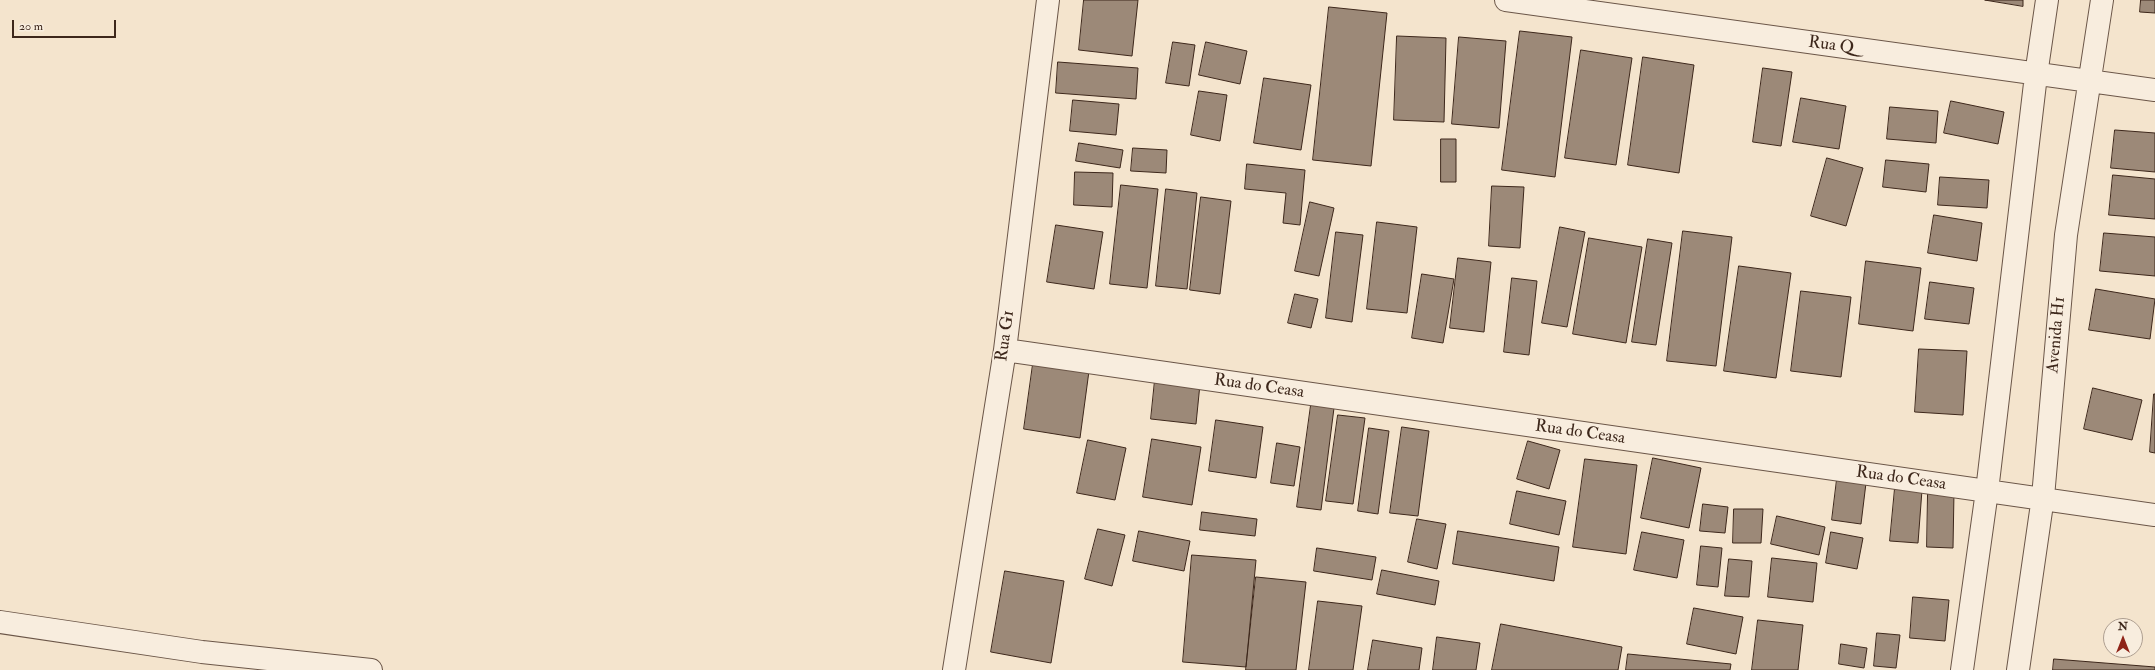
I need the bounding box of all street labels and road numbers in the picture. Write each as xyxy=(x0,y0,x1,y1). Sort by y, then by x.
street label: Rua Q xyxy=(1807,33,1855,59)
street label: Avenida H1 xyxy=(2043,296,2071,374)
street label: Rua G1 xyxy=(992,309,1020,363)
street label: Rua do Ceasa xyxy=(1213,371,1305,403)
street label: Rua do Ceasa xyxy=(1534,417,1626,449)
street label: Rua do Ceasa xyxy=(1855,463,1947,495)

